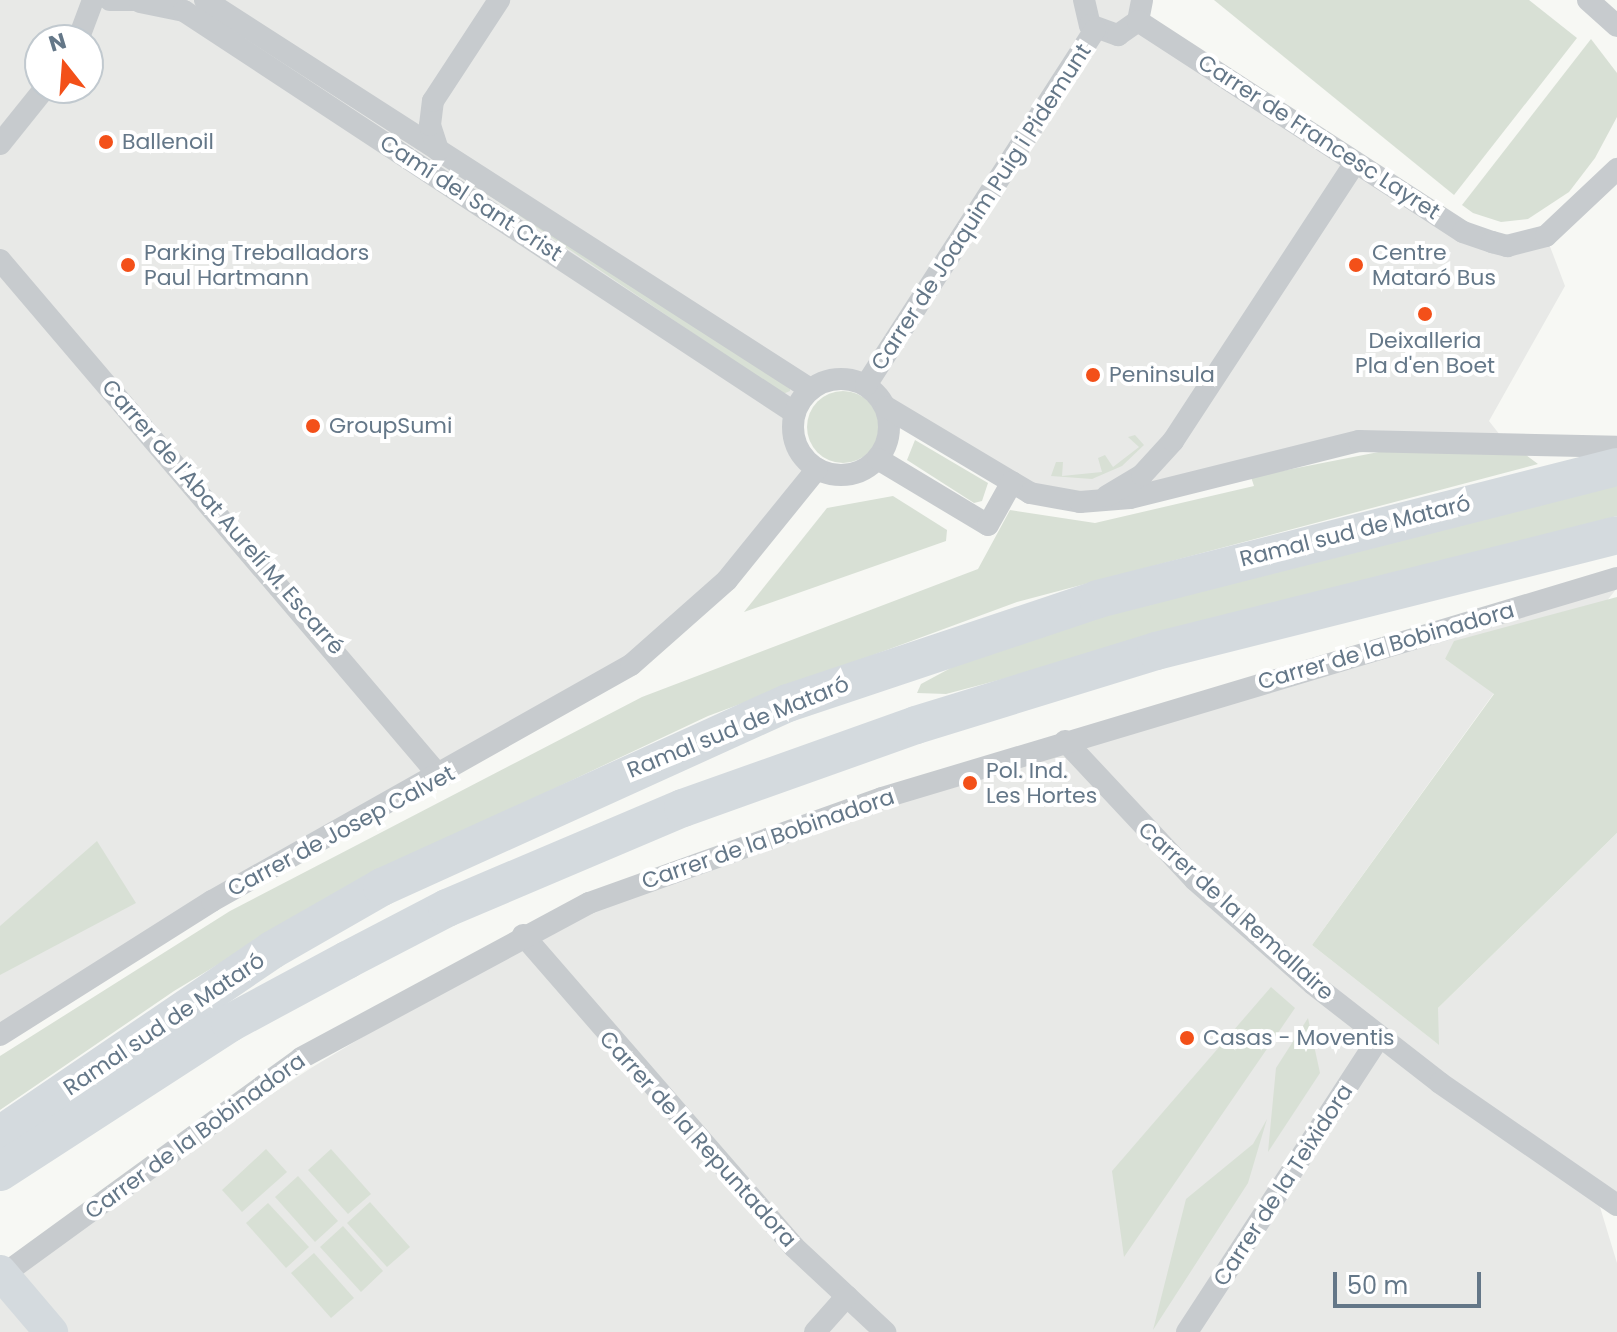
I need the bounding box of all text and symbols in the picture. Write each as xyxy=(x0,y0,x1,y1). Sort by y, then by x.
north arrow xyxy=(24,24,104,104)
text: N xyxy=(45,25,70,60)
street label: Carrer de Joaquim Puig i Pidemunt xyxy=(865,39,1097,375)
street label: Carrer de Francesc Layret xyxy=(1193,49,1445,225)
place label: Ballenoil xyxy=(122,129,214,155)
street label: Camí del Sant Crist xyxy=(375,129,567,267)
marker: Ballenoil xyxy=(97,133,115,151)
place label: Parking Treballadors Paul Hartmann xyxy=(144,239,369,290)
place label: Centre Mataró Bus xyxy=(1372,239,1496,290)
marker: Parking Treballadors Paul Hartmann xyxy=(119,256,137,274)
marker: Centre Mataró Bus xyxy=(1347,256,1365,274)
marker: Deixalleria Pla d'en Boet xyxy=(1416,305,1434,323)
place label: Deixalleria Pla d'en Boet xyxy=(1355,327,1495,378)
place label: Peninsula xyxy=(1109,362,1215,388)
marker: Peninsula xyxy=(1084,366,1102,384)
street label: Carrer de l'Abat Aurelí M. Escarré xyxy=(96,374,350,660)
place label: GroupSumi xyxy=(329,413,452,439)
marker: GroupSumi xyxy=(304,417,322,435)
street label: Ramal sud de Mataró xyxy=(1237,490,1473,572)
street label: Carrer de la Bobinadora xyxy=(1255,597,1517,695)
street label: Ramal sud de Mataró xyxy=(623,670,853,784)
place label: Pol. Ind. Les Hortes xyxy=(986,757,1097,808)
street label: Carrer de Josep Calvet xyxy=(223,760,459,902)
marker: Pol. Ind. Les Hortes xyxy=(961,774,979,792)
street label: Carrer de la Bobinadora xyxy=(638,783,898,895)
street label: Carrer de la Remallaire xyxy=(1133,816,1339,1006)
street label: Ramal sud de Mataró xyxy=(58,947,270,1101)
place label: Casas - Moventis xyxy=(1203,1025,1395,1051)
street label: Carrer de la Repuntadora xyxy=(594,1026,802,1252)
marker: Casas - Moventis xyxy=(1178,1029,1196,1047)
street label: Carrer de la Bobinadora xyxy=(80,1047,310,1225)
street label: Carrer de la Teixidora xyxy=(1208,1079,1358,1291)
scale bar xyxy=(1337,1256,1485,1306)
text: 50 m xyxy=(1347,1269,1408,1302)

